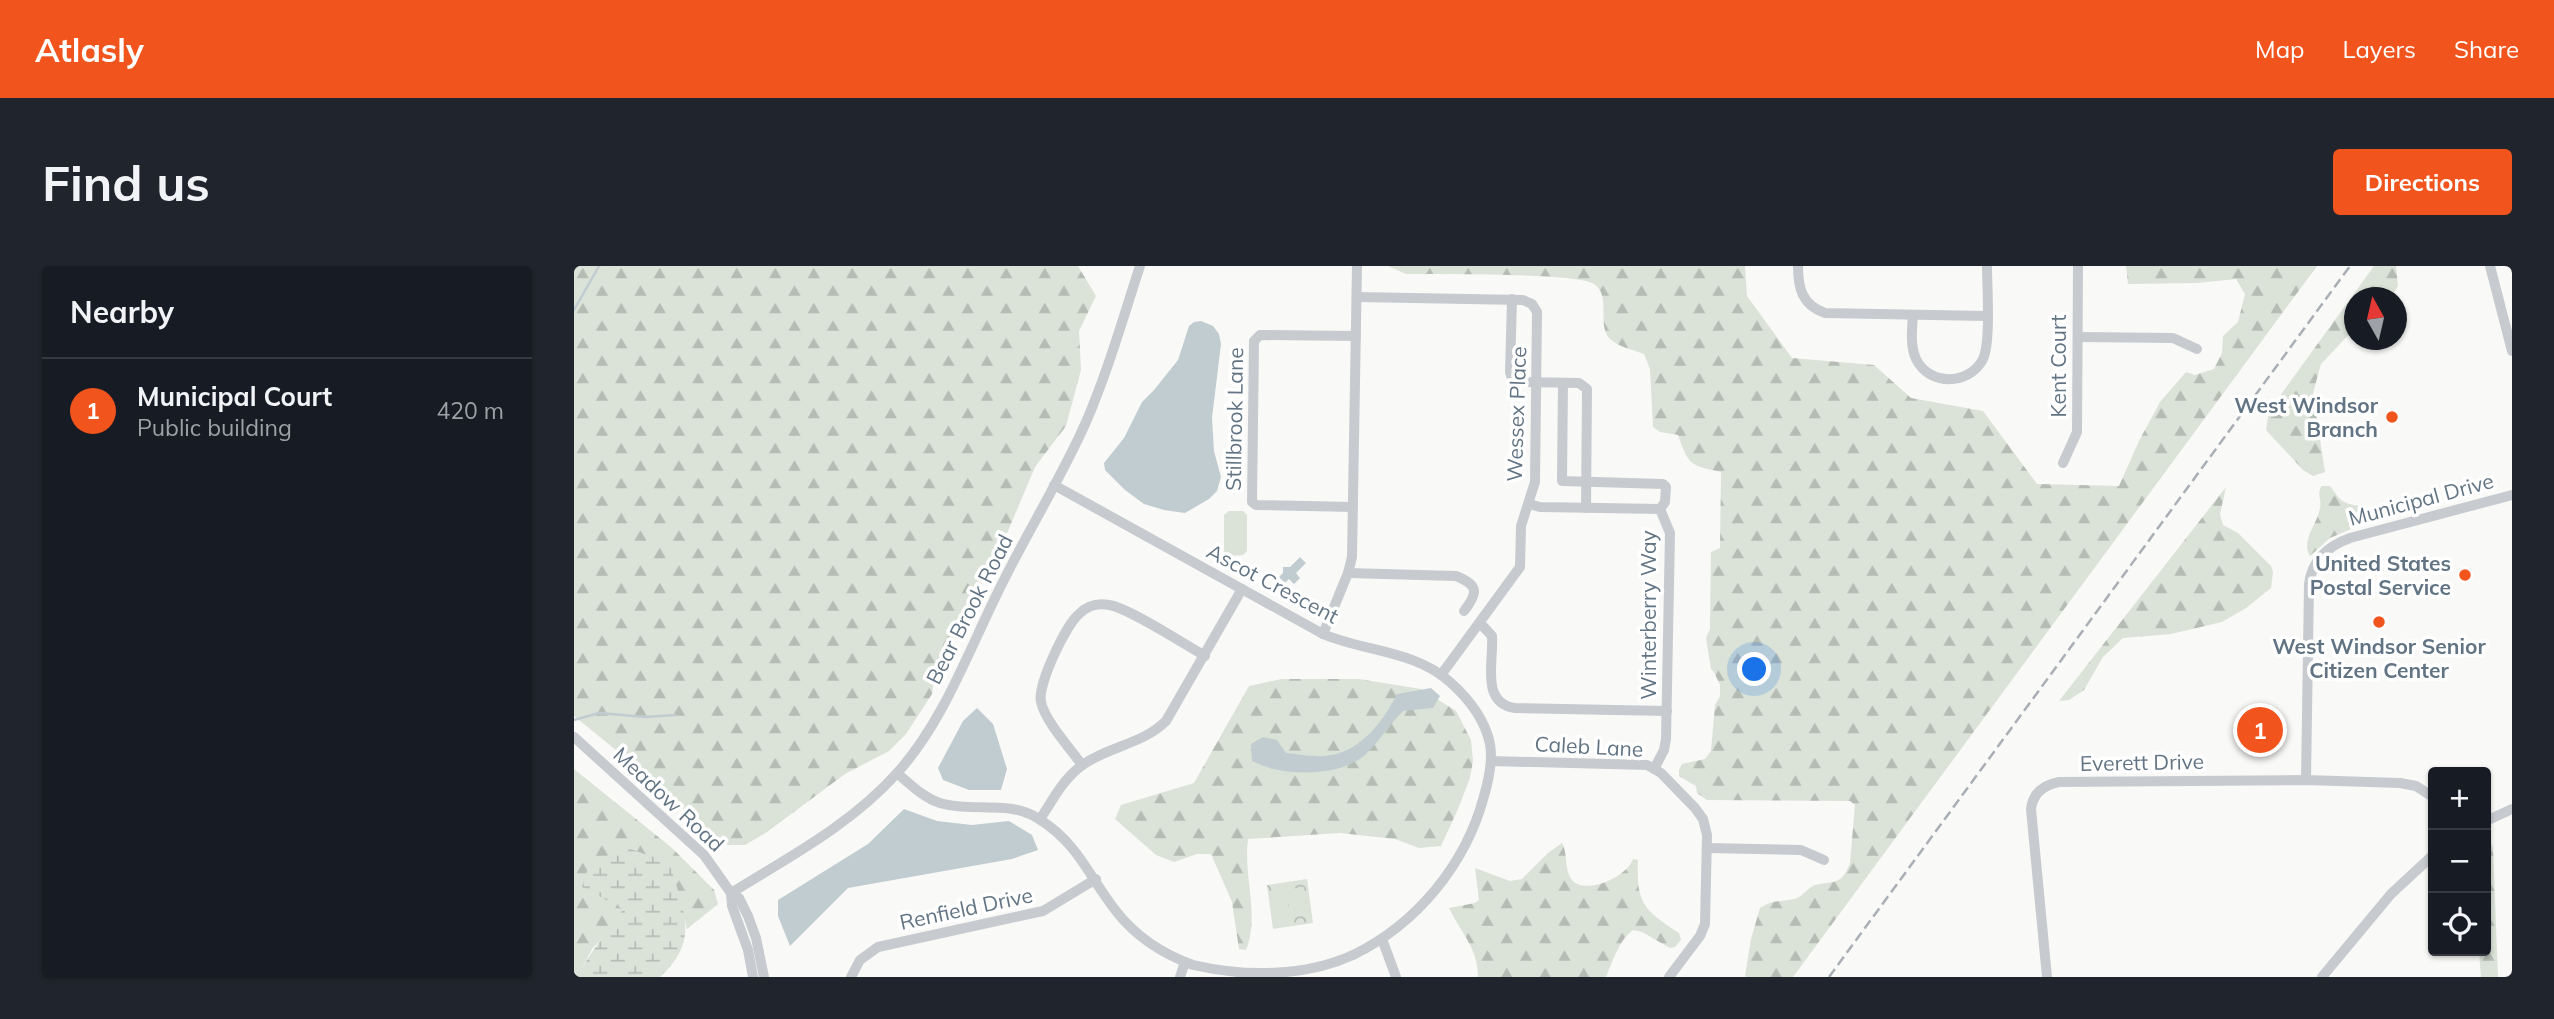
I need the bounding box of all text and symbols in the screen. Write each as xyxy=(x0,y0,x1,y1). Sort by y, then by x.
text: Atlasly xyxy=(35,29,144,70)
text: Map xyxy=(2255,34,2304,64)
text: Layers xyxy=(2342,34,2416,64)
text: Share xyxy=(2454,34,2519,64)
button: Directions xyxy=(2333,149,2512,215)
text: Find us xyxy=(42,152,210,213)
north arrow xyxy=(2344,287,2407,350)
text: Nearby xyxy=(70,293,174,331)
street label: Kent Court xyxy=(2045,315,2071,417)
street label: Wessex Place xyxy=(1501,346,1531,482)
street label: Stillbrook Lane xyxy=(1220,347,1248,491)
text: Municipal Court xyxy=(137,380,332,413)
place label: West Windsor Branch xyxy=(2234,392,2379,442)
text: 1 xyxy=(86,396,100,425)
text: 420 m xyxy=(436,396,504,425)
marker: West Windsor Branch xyxy=(2384,409,2400,425)
text: Public building xyxy=(137,413,292,442)
street label: Municipal Drive xyxy=(2346,467,2496,531)
street label: Bear Brook Road xyxy=(920,530,1018,688)
street label: Winterberry Way xyxy=(1635,530,1661,700)
street label: Ascot Crescent xyxy=(1203,537,1343,629)
place label: United States Postal Service xyxy=(2310,550,2451,600)
marker: United States Postal Service xyxy=(2457,567,2473,583)
marker: West Windsor Senior Citizen Center xyxy=(2371,614,2387,630)
place label: West Windsor Senior Citizen Center xyxy=(2272,633,2486,683)
your location xyxy=(1737,652,1771,686)
pin: 1 xyxy=(2237,704,2283,756)
street label: Caleb Lane xyxy=(1534,730,1644,762)
street label: Meadow Road xyxy=(608,741,730,857)
street label: Everett Drive xyxy=(2080,748,2204,776)
map controls xyxy=(2428,767,2491,956)
button: + xyxy=(2428,767,2491,830)
button: − xyxy=(2428,830,2491,893)
street label: Renfield Drive xyxy=(897,881,1035,935)
button: locate xyxy=(2428,893,2491,956)

